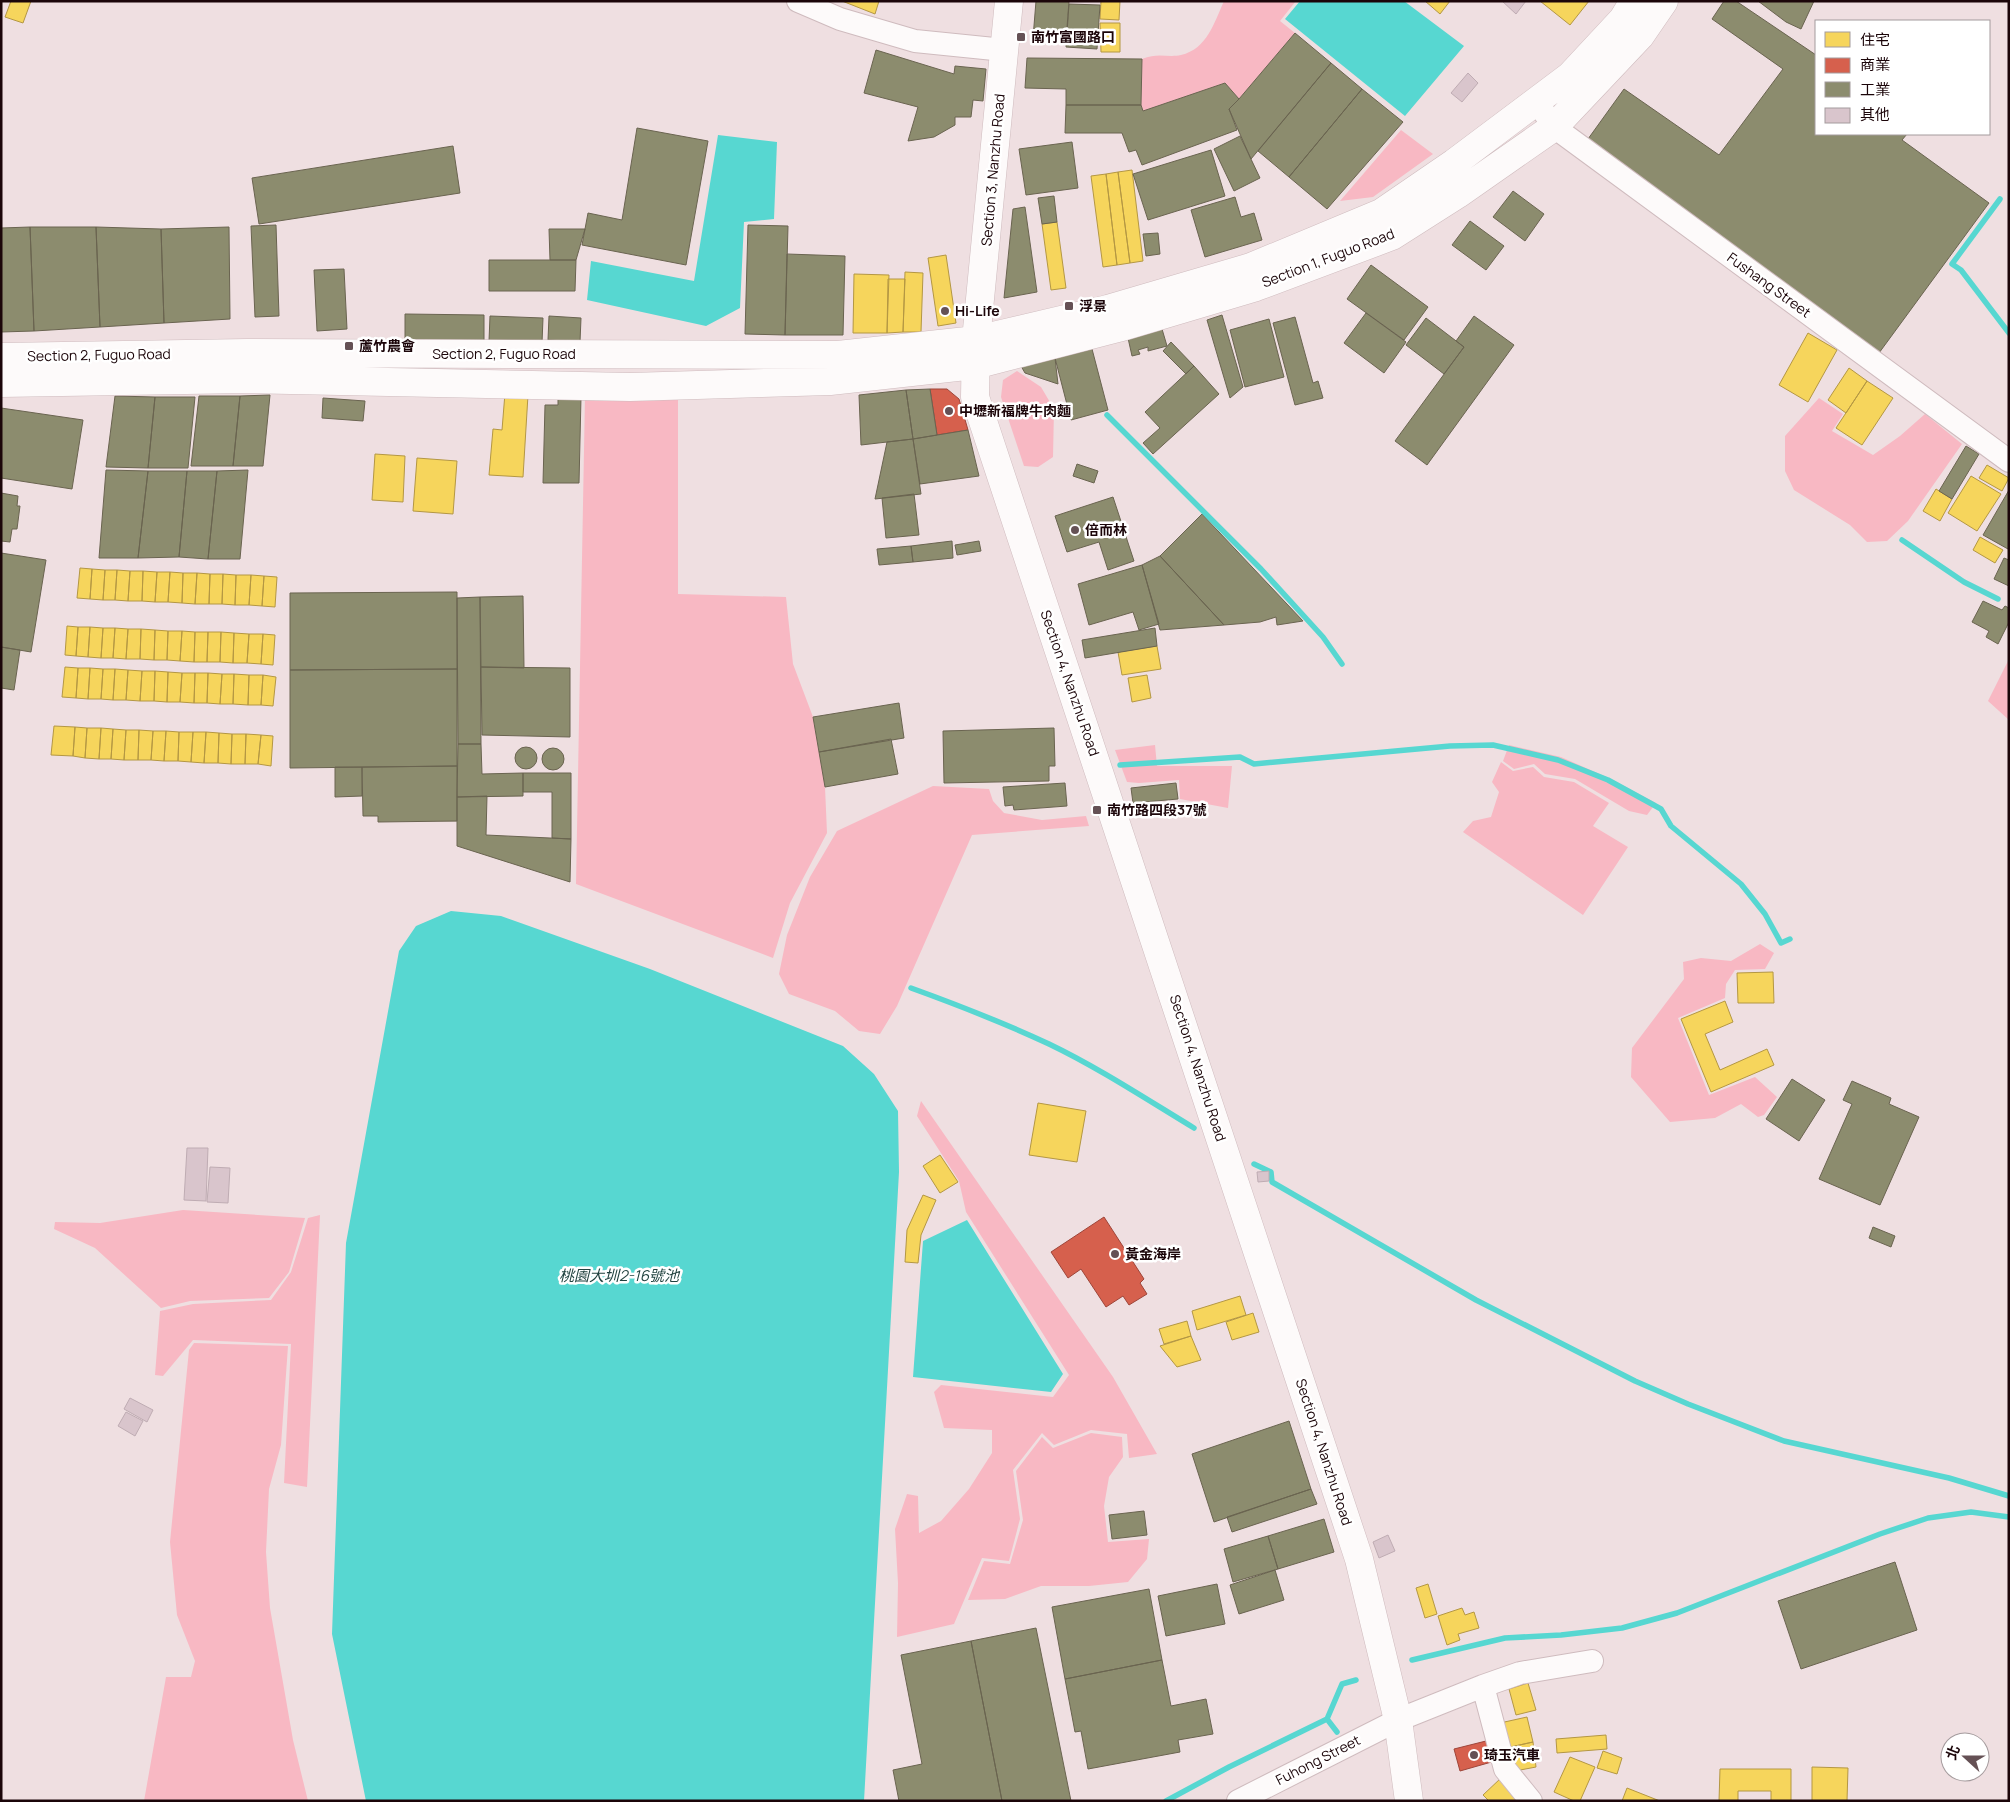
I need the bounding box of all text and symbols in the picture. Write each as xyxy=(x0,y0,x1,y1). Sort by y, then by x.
legend xyxy=(1815,20,1990,135)
place label: 南竹富國路口 xyxy=(1031,27,1115,46)
text: 住宅 xyxy=(1860,29,1890,50)
marker: 南竹富國路口 xyxy=(1015,31,1027,43)
text: 商業 xyxy=(1860,54,1890,75)
text: 工業 xyxy=(1860,79,1890,100)
street label: Section 3, Nanzhu Road xyxy=(976,93,1009,247)
text: 其他 xyxy=(1860,104,1890,125)
street label: Section 1, Fuguo Road xyxy=(1259,223,1397,292)
street label: Fushang Street xyxy=(1724,248,1815,322)
place label: 浮景 xyxy=(1079,296,1107,315)
marker: 浮景 xyxy=(1063,300,1075,312)
place label: Hi-Life xyxy=(955,301,1000,320)
marker: Hi-Life xyxy=(939,305,951,317)
place label: 蘆竹農會 xyxy=(359,336,415,355)
marker: 蘆竹農會 xyxy=(343,340,355,352)
street label: Section 2, Fuguo Road xyxy=(27,344,171,365)
street label: Section 2, Fuguo Road xyxy=(432,344,576,363)
place label: 中壢新福牌牛肉麵 xyxy=(959,401,1071,420)
marker: 中壢新福牌牛肉麵 xyxy=(943,405,955,417)
place label: 倍而林 xyxy=(1085,520,1127,539)
marker: 倍而林 xyxy=(1069,524,1081,536)
street label: Section 4, Nanzhu Road xyxy=(1037,607,1104,758)
place label: 南竹路四段37號 xyxy=(1107,800,1207,819)
marker: 南竹路四段37號 xyxy=(1091,804,1103,816)
street label: Section 4, Nanzhu Road xyxy=(1166,992,1231,1144)
place label: 黃金海岸 xyxy=(1125,1244,1181,1263)
marker: 黃金海岸 xyxy=(1109,1248,1121,1260)
water label: 桃園大圳2-16號池 xyxy=(559,1265,681,1286)
street label: Section 4, Nanzhu Road xyxy=(1292,1376,1357,1528)
street label: Fuhong Street xyxy=(1272,1730,1364,1789)
north arrow xyxy=(1940,1732,1990,1782)
text: 北 xyxy=(1941,1742,1964,1762)
place label: 琦玉汽車 xyxy=(1484,1745,1540,1764)
marker: 琦玉汽車 xyxy=(1468,1749,1480,1761)

